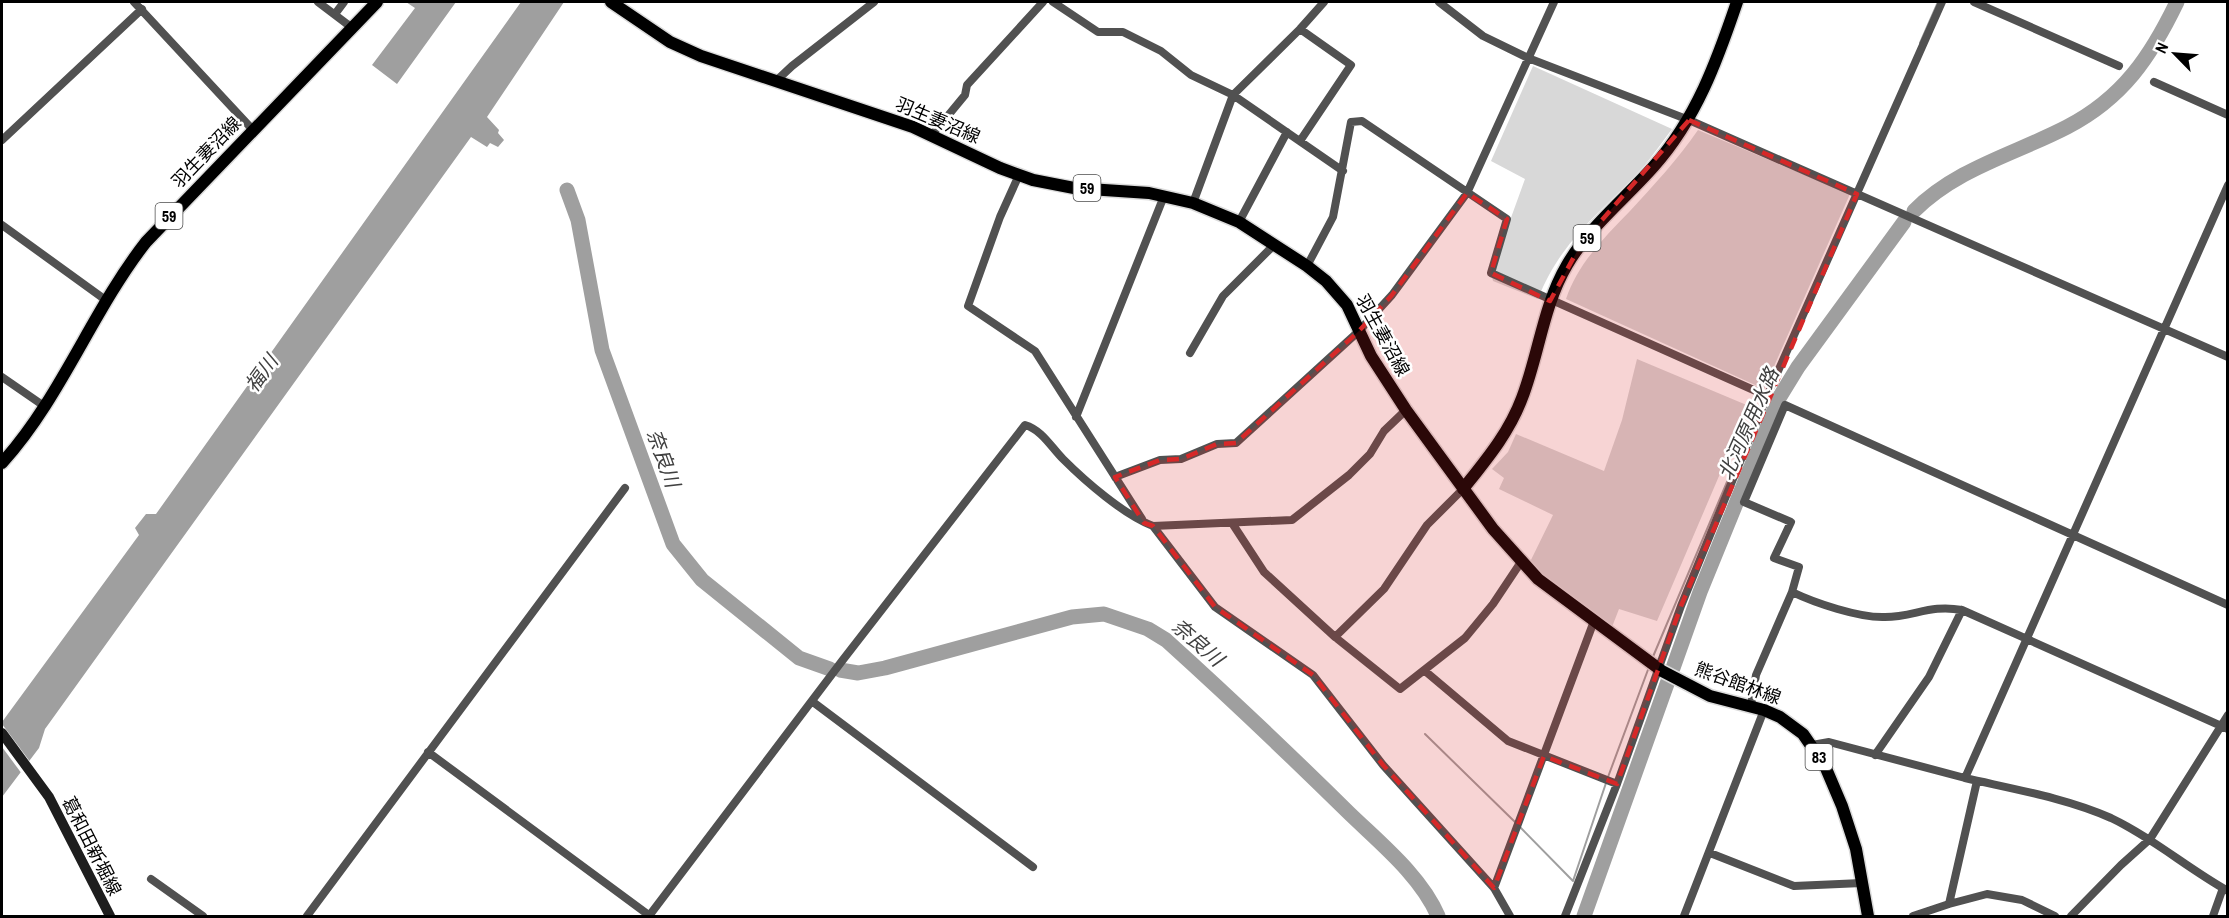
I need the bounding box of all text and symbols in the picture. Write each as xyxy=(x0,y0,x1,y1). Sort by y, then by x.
north arrow xyxy=(2145,24,2205,84)
text: N xyxy=(2149,39,2173,57)
street label: 羽生妻沼線 xyxy=(892,91,984,149)
street label: 羽生妻沼線 xyxy=(166,111,246,193)
road number: 59 xyxy=(1074,175,1100,201)
road number: 59 xyxy=(156,203,182,229)
road number: 59 xyxy=(1574,225,1600,251)
street label: 羽生妻沼線 xyxy=(1350,290,1416,380)
water label: 福川 xyxy=(238,347,285,397)
water label: 北河原用水路 xyxy=(1711,362,1786,484)
water label: 奈良川 xyxy=(641,425,688,493)
water label: 奈良川 xyxy=(1167,612,1231,673)
street label: 熊谷館林線 xyxy=(1691,656,1785,710)
road number: 83 xyxy=(1806,744,1832,770)
street label: 葛和田新堀線 xyxy=(56,792,128,900)

